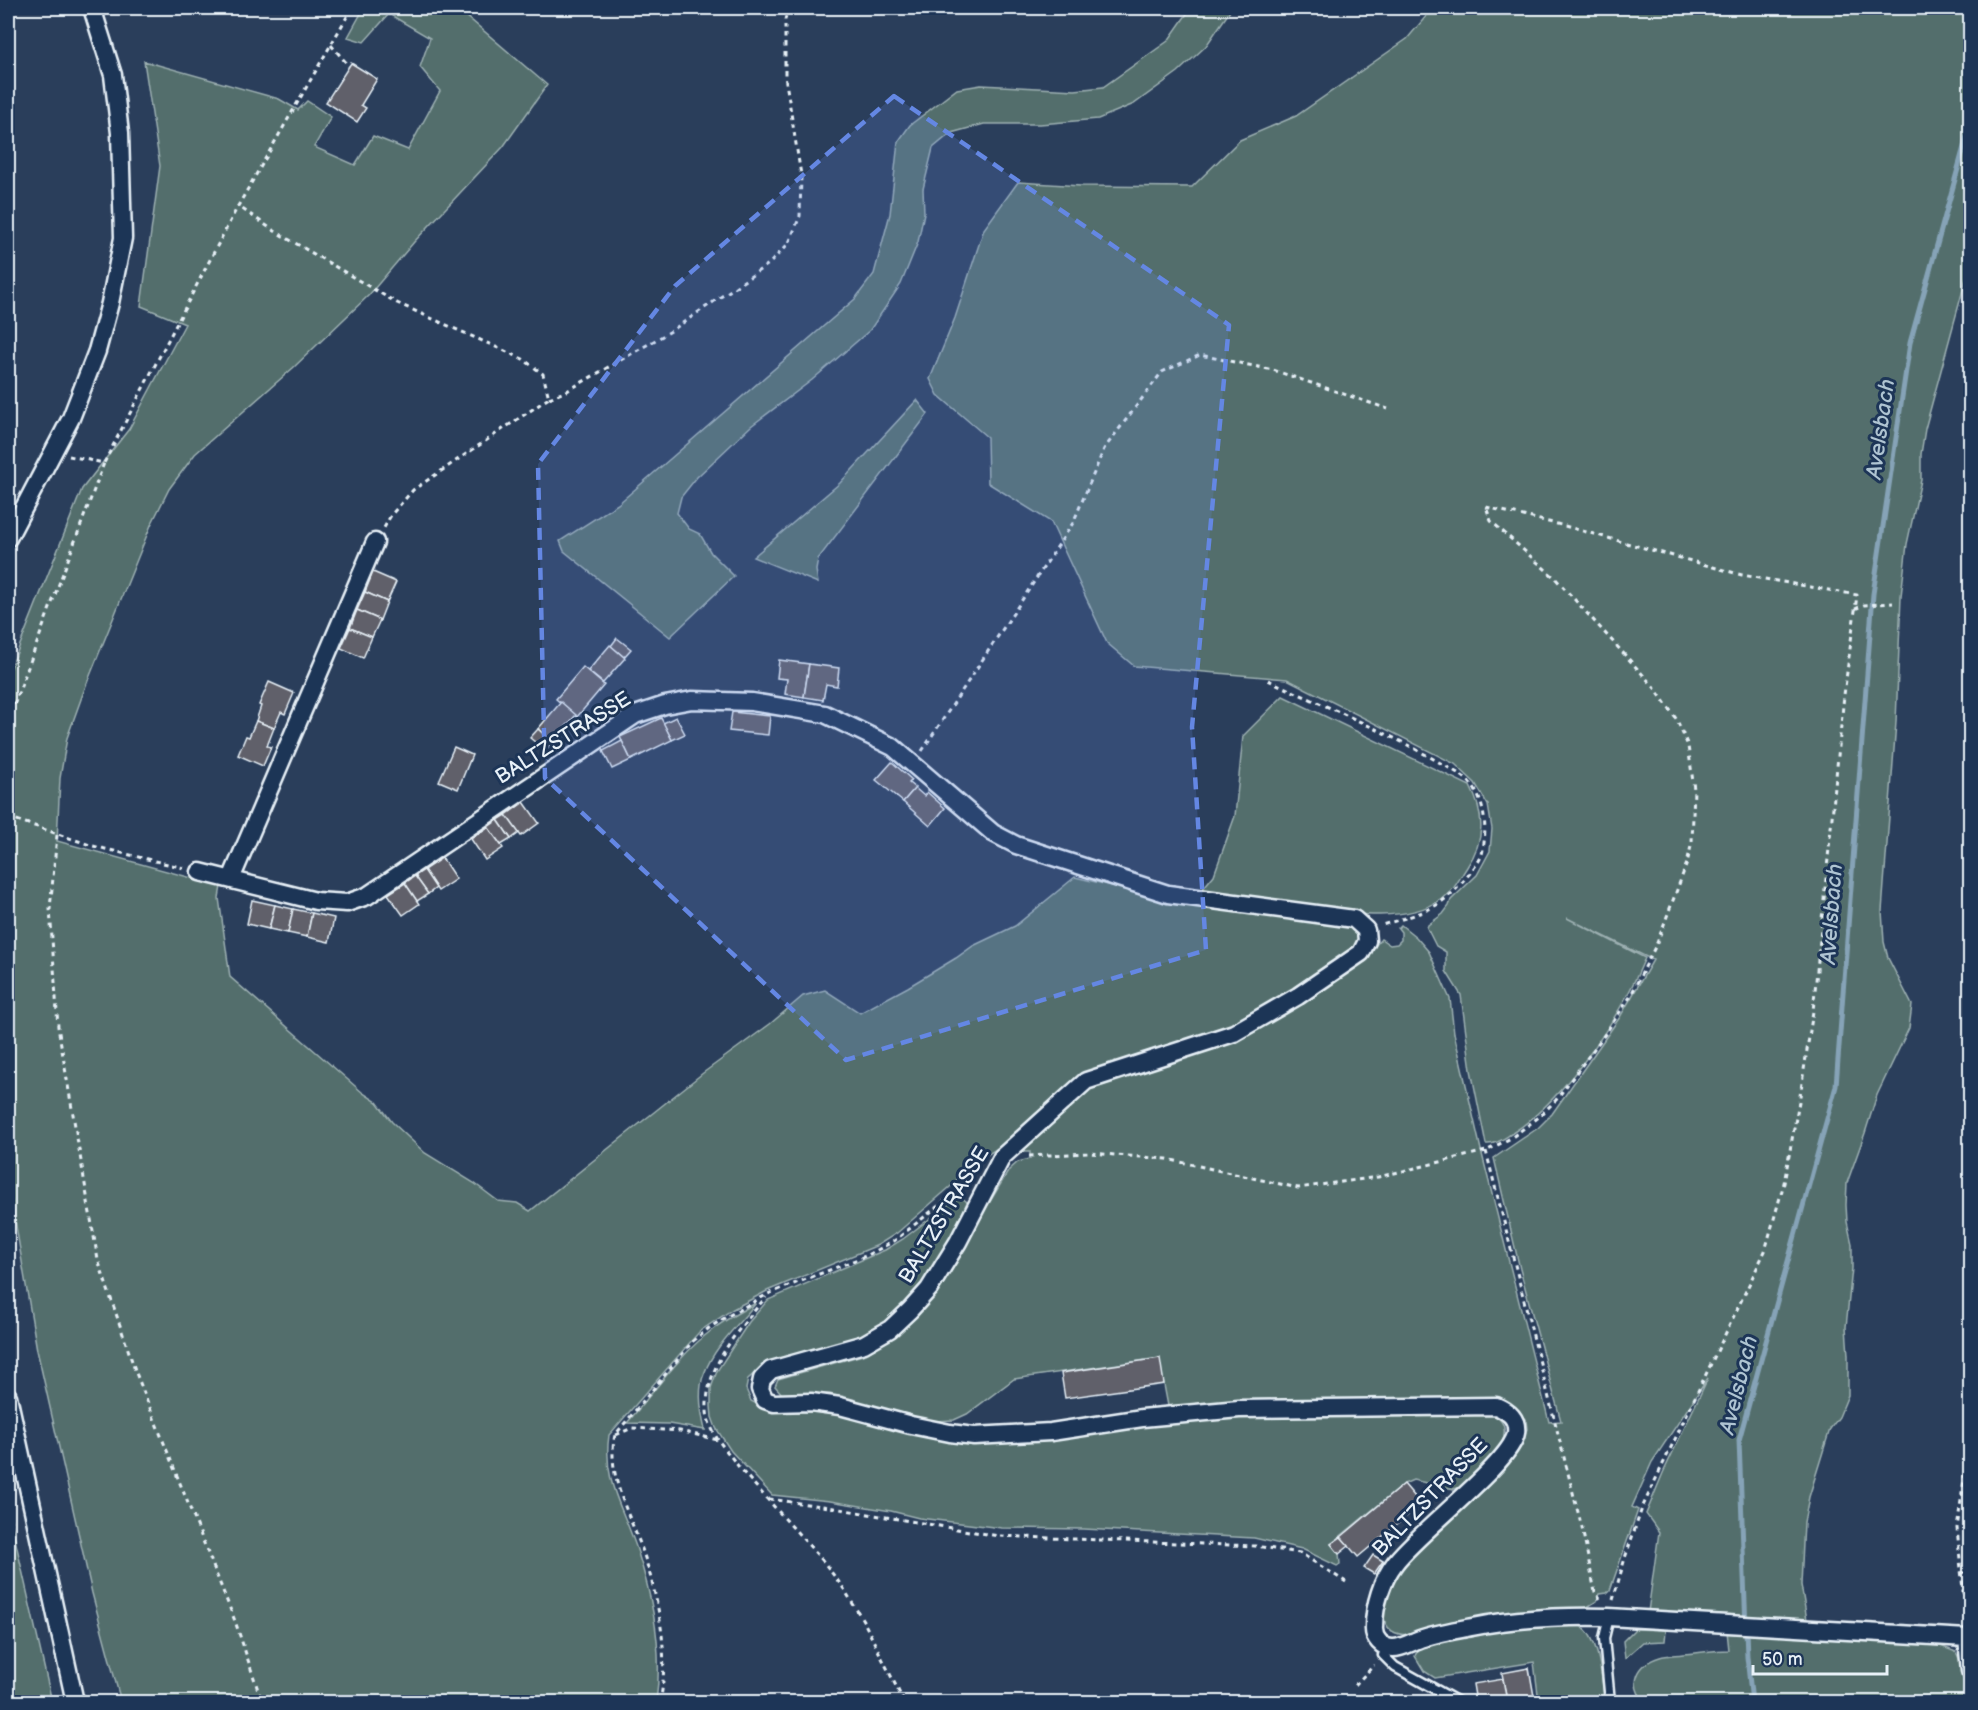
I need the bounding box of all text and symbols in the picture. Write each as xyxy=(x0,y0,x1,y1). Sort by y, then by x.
water label: Avelsbach xyxy=(1860,377,1901,482)
street label: BALTZSTRASSE xyxy=(491,686,635,790)
water label: Avelsbach xyxy=(1815,863,1849,966)
street label: BALTZSTRASSE xyxy=(893,1142,995,1288)
water label: Avelsbach xyxy=(1713,1333,1764,1438)
street label: BALTZSTRASSE xyxy=(1367,1433,1493,1561)
scale bar xyxy=(1753,1638,1886,1676)
text: 50 m xyxy=(1762,1649,1803,1670)

